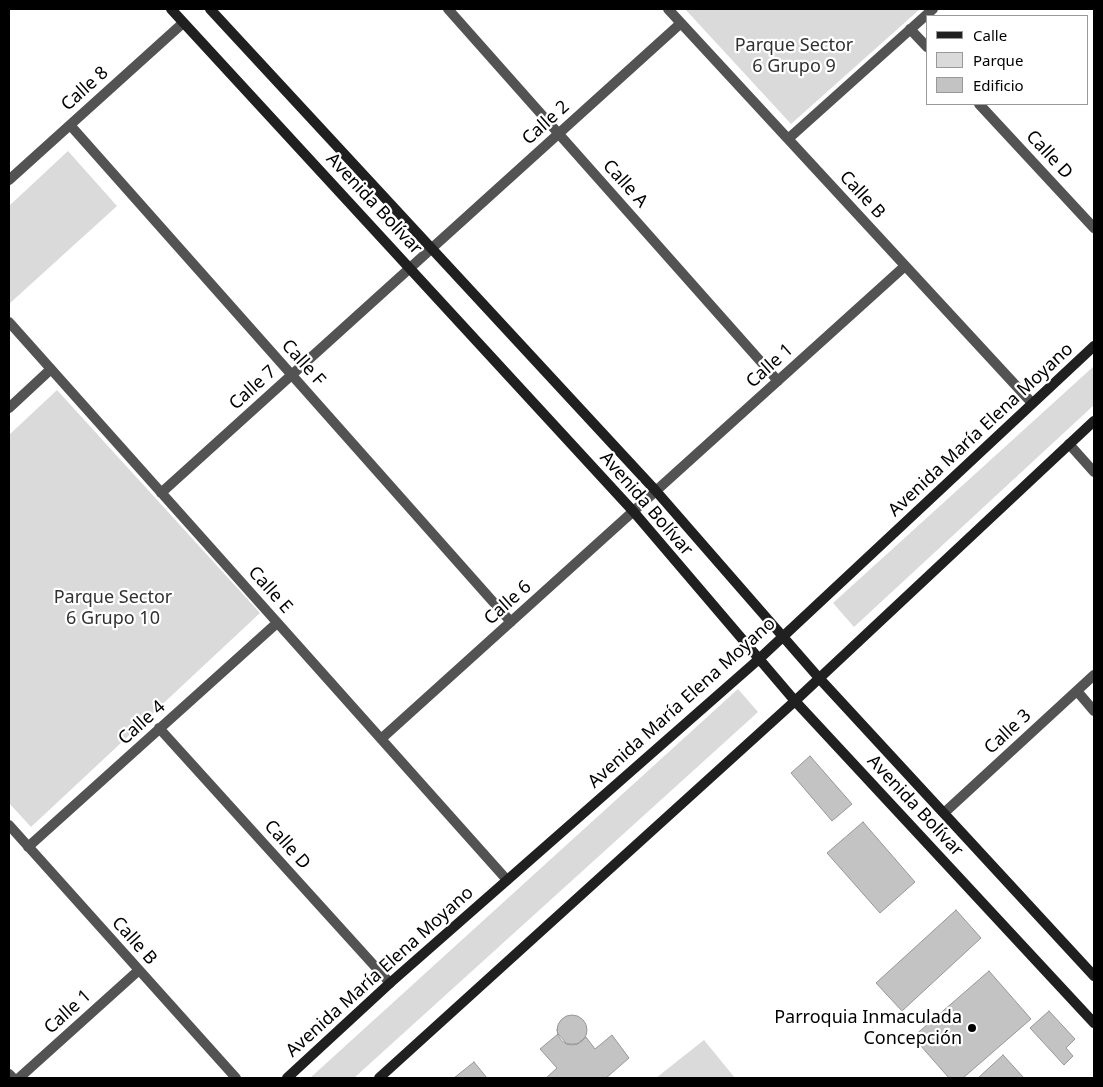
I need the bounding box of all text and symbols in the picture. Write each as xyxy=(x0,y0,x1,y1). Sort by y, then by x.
legend xyxy=(926,15,1088,105)
text: Calle xyxy=(973,25,1007,45)
park label: Parque Sector 6 Grupo 9 xyxy=(735,35,853,78)
text: Parque xyxy=(973,50,1023,70)
street label: Calle 8 xyxy=(57,62,113,116)
text: Edificio xyxy=(973,75,1024,95)
street label: Calle 2 xyxy=(518,96,574,150)
street label: Calle D xyxy=(1021,126,1077,184)
street label: Avenida Bolívar xyxy=(321,149,427,259)
street label: Calle A xyxy=(598,156,652,212)
street label: Calle B xyxy=(835,167,889,223)
street label: Calle F xyxy=(277,335,329,391)
street label: Calle 1 xyxy=(742,339,798,393)
street label: Avenida María Elena Moyano xyxy=(884,339,1078,521)
street label: Calle 7 xyxy=(225,361,281,415)
street label: Avenida Bolívar xyxy=(595,447,697,561)
street label: Calle E xyxy=(243,562,297,618)
street label: Calle 6 xyxy=(480,576,536,630)
park label: Parque Sector 6 Grupo 10 xyxy=(54,587,172,630)
street label: Avenida María Elena Moyano xyxy=(584,613,780,793)
street label: Calle 4 xyxy=(114,696,170,750)
street label: Calle 3 xyxy=(980,705,1036,759)
street label: Avenida Bolívar xyxy=(862,751,968,861)
street label: Calle D xyxy=(259,816,315,874)
street label: Avenida María Elena Moyano xyxy=(282,882,478,1062)
street label: Calle B xyxy=(107,912,161,970)
street label: Calle 1 xyxy=(40,985,96,1039)
place label: Parroquia Inmaculada Concepción xyxy=(774,1007,962,1050)
marker: Parroquia Inmaculada Concepción xyxy=(966,1022,978,1034)

